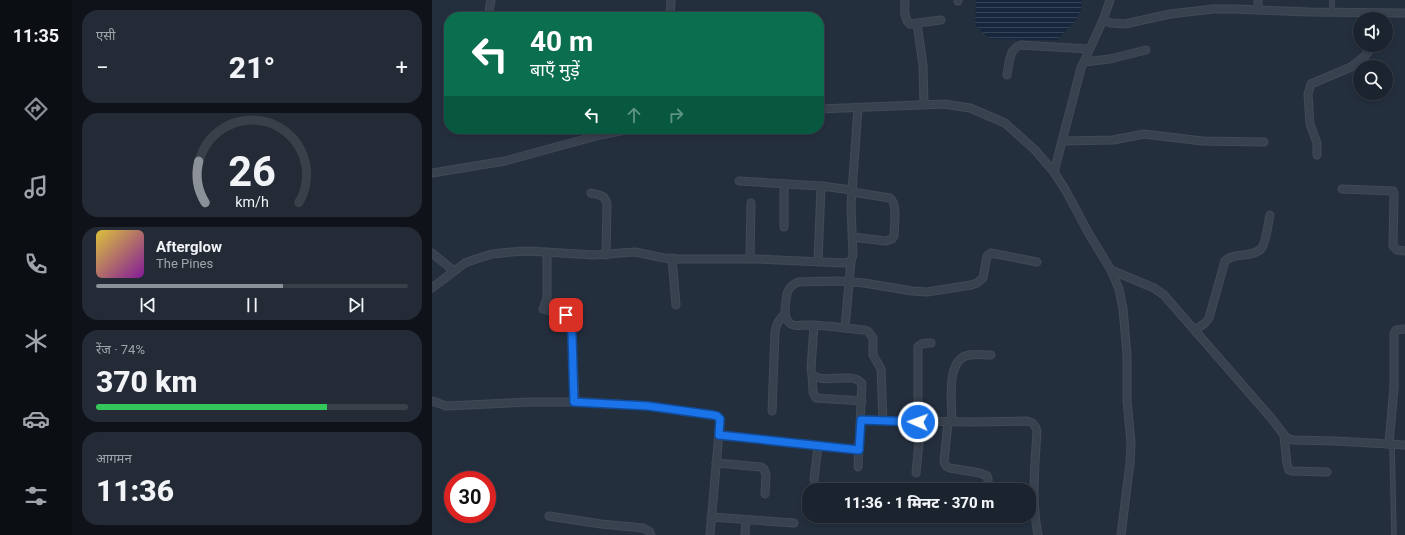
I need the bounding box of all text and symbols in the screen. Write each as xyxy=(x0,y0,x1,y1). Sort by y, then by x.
map controls xyxy=(1353,12,1393,100)
button: sound xyxy=(1353,12,1393,52)
text: 11:35 xyxy=(13,25,59,46)
text: 40 m xyxy=(530,25,593,58)
text: एसी xyxy=(96,28,115,43)
icon: left xyxy=(464,28,516,80)
text: 21° xyxy=(229,50,275,85)
text: − xyxy=(96,55,109,80)
text: + xyxy=(396,55,408,80)
text: बाएँ मुड़ें xyxy=(530,59,580,80)
button: search xyxy=(1353,60,1393,100)
icon: directions xyxy=(22,95,50,123)
icon: left xyxy=(581,104,603,126)
icon: ahead xyxy=(623,104,645,126)
icon: right xyxy=(665,104,687,126)
text: 26 xyxy=(228,147,276,196)
icon: music xyxy=(22,173,50,201)
text: km/h xyxy=(235,193,269,209)
text: Afterglow xyxy=(156,238,222,256)
icon: phone xyxy=(22,250,50,278)
text: The Pines xyxy=(156,256,213,271)
icon: previous xyxy=(137,294,159,316)
icon: pause xyxy=(241,294,263,316)
icon: next xyxy=(345,294,367,316)
pin xyxy=(549,298,583,332)
icon: arrive xyxy=(555,304,577,326)
icon: climate xyxy=(22,327,50,355)
text: रेंज · 74% xyxy=(96,342,145,357)
text: 370 km xyxy=(96,364,198,399)
position arrow xyxy=(897,401,939,443)
icon: car xyxy=(22,405,50,433)
text: आगमन xyxy=(96,451,132,466)
speed limit sign: 30 xyxy=(444,471,496,523)
text: 11:36 xyxy=(96,473,174,508)
icon: filters xyxy=(22,482,50,510)
text: 11:36 · 1 मिनट · 370 m xyxy=(844,494,994,512)

